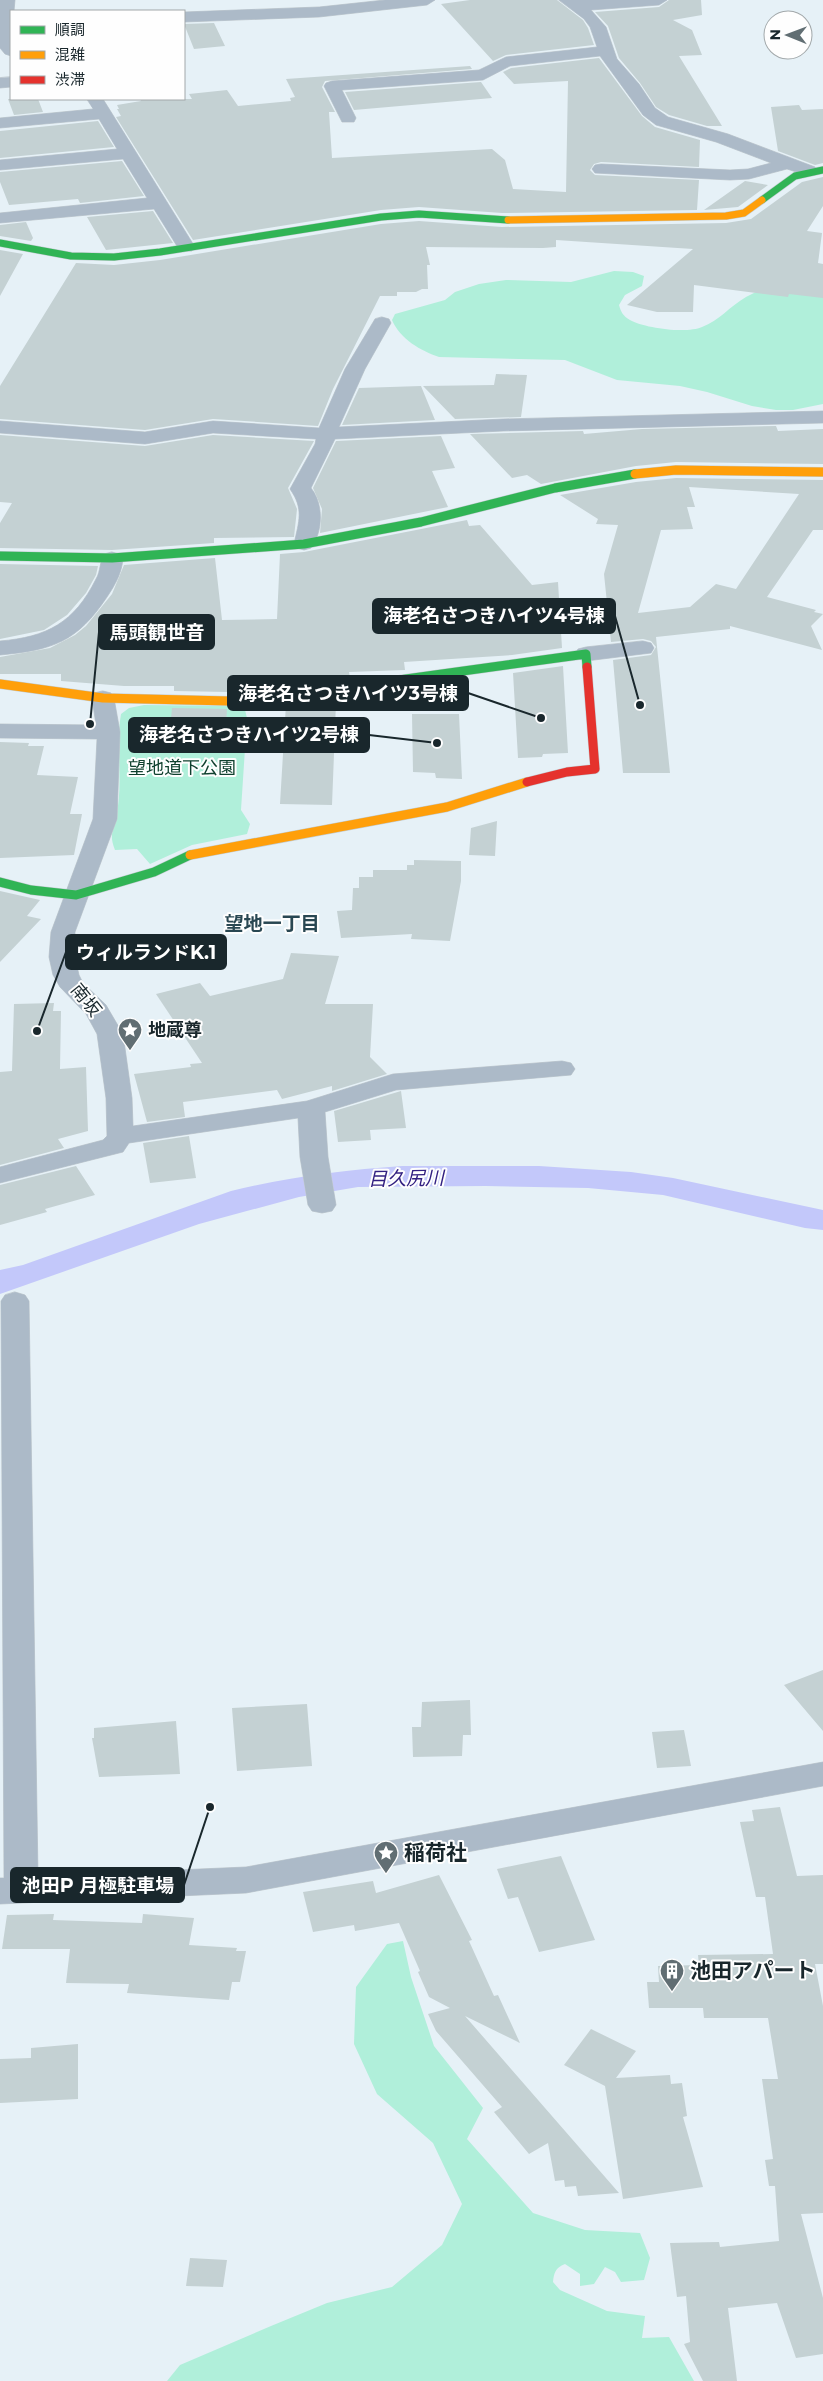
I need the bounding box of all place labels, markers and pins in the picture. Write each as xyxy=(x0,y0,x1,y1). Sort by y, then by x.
callout: 海老名さつきハイツ4号棟 xyxy=(373,599,615,633)
callout: 馬頭観世音 xyxy=(99,615,214,649)
callout: 海老名さつきハイツ3号棟 xyxy=(228,676,468,710)
callout: 海老名さつきハイツ2号棟 xyxy=(129,718,369,752)
callout: ウィルランドK.1 xyxy=(66,935,226,969)
place icon: 地蔵尊 xyxy=(117,1017,143,1051)
place label: 地蔵尊 xyxy=(148,1019,202,1041)
place icon: 稲荷社 xyxy=(373,1840,399,1874)
place label: 稲荷社 xyxy=(404,1840,467,1865)
callout: 池田P 月極駐車場 xyxy=(11,1868,184,1902)
building icon: 池田アパート xyxy=(659,1958,685,1992)
place label: 池田アパート xyxy=(690,1958,816,1983)

